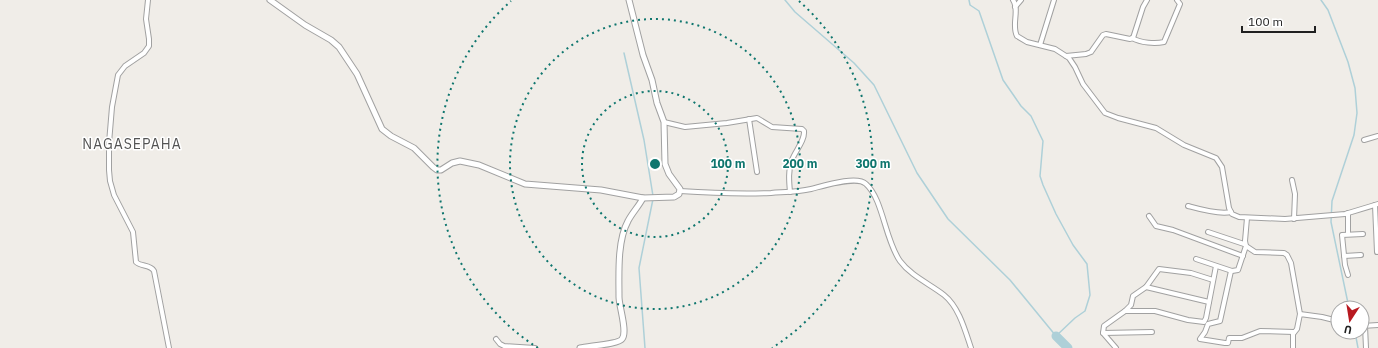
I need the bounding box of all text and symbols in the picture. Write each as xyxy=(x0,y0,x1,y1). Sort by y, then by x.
scale bar xyxy=(1242,8,1315,34)
text: 100 m xyxy=(1248,14,1283,29)
district label: NAGASEPAHA xyxy=(82,135,182,153)
text: 100 m xyxy=(710,156,746,171)
text: 200 m xyxy=(782,156,818,171)
text: 300 m xyxy=(855,156,891,171)
centre of rings xyxy=(648,157,662,171)
north arrow xyxy=(1330,300,1370,340)
text: U xyxy=(1343,322,1353,337)

